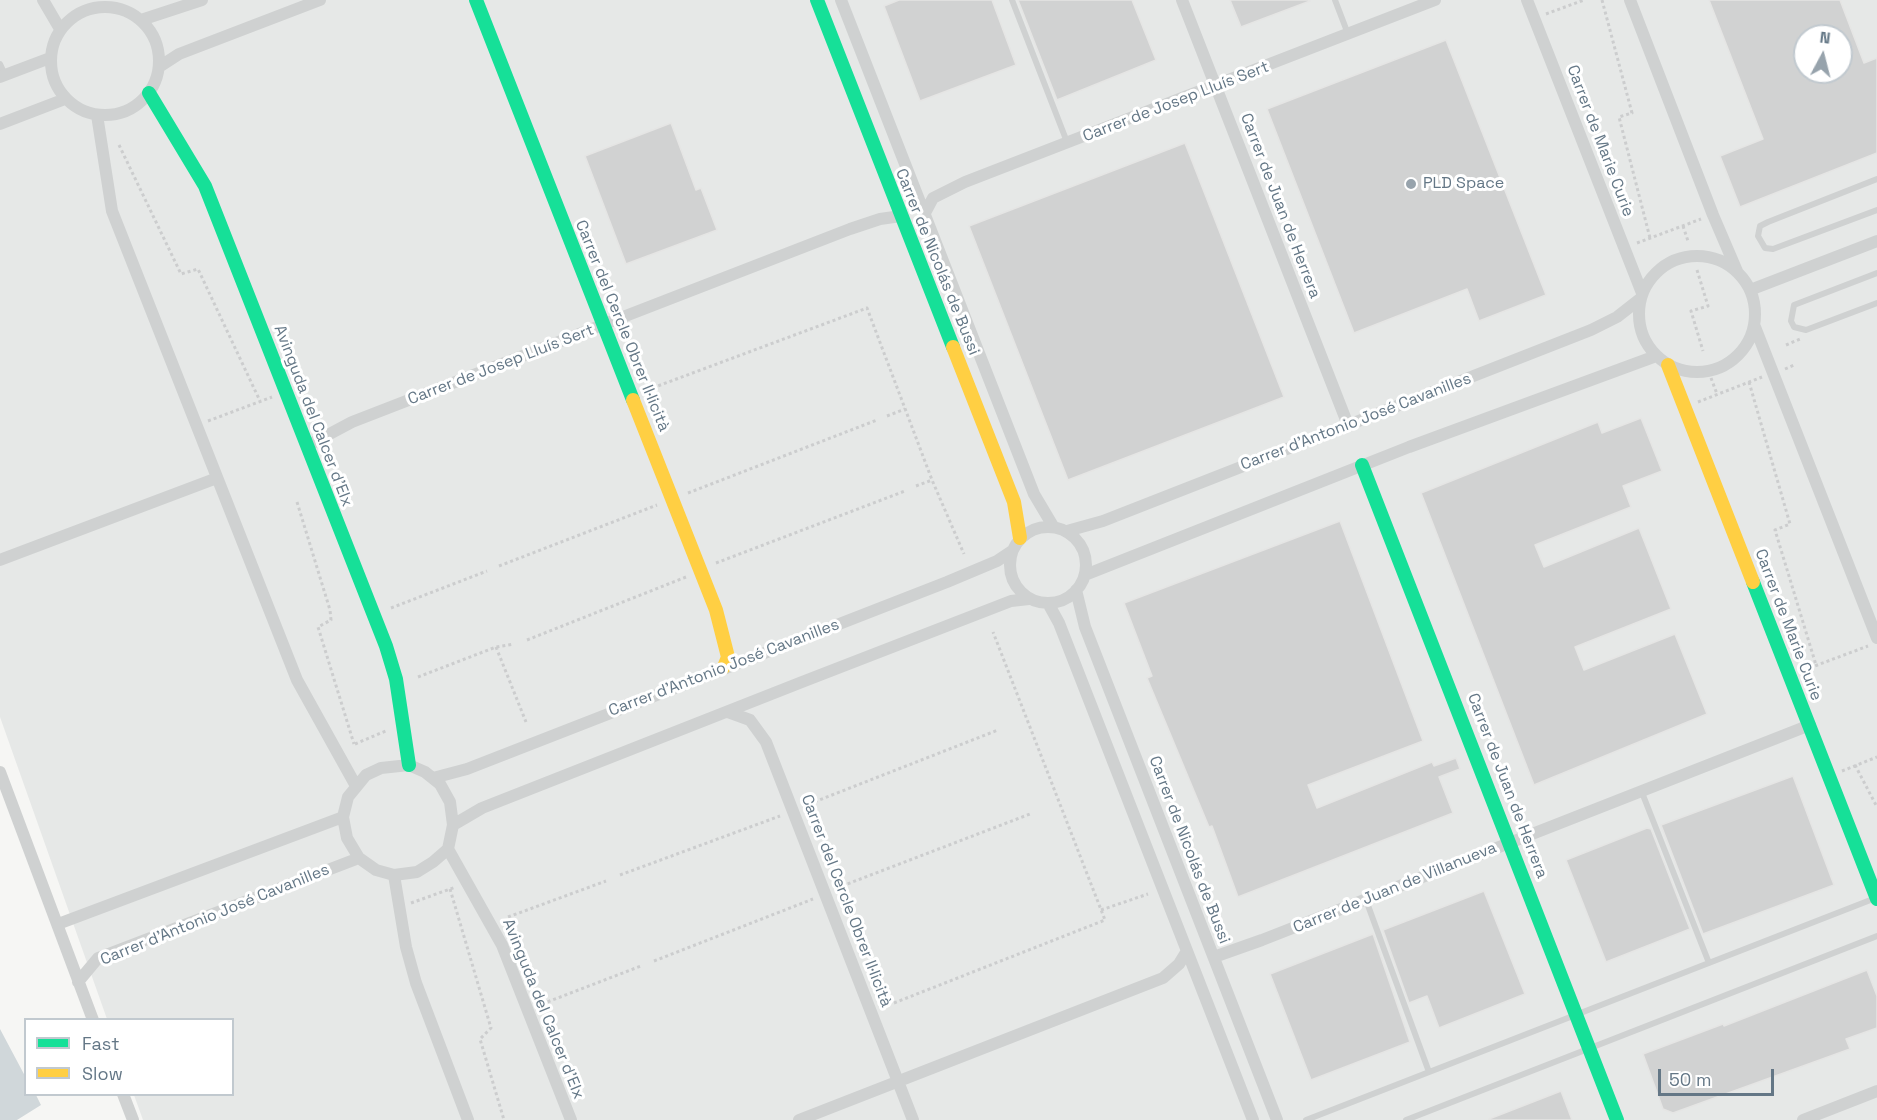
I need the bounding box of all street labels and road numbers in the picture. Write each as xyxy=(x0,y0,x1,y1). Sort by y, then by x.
street label: Carrer de Josep Lluís Sert xyxy=(1080,58,1272,146)
street label: Carrer de Marie Curie xyxy=(1562,62,1638,220)
street label: Carrer de Juan de Herrera xyxy=(1236,111,1324,301)
street label: Carrer de Nicolás de Bussi xyxy=(891,166,983,358)
street label: Carrer del Cercle Obrer Il·licità xyxy=(571,218,673,434)
street label: Carrer de Josep Lluís Sert xyxy=(405,321,597,409)
street label: Avinguda del Calcer d'Elx xyxy=(269,322,357,510)
street label: Carrer d'Antonio José Cavanilles xyxy=(1238,369,1474,475)
street label: Carrer de Marie Curie xyxy=(1750,546,1826,704)
street label: Carrer d'Antonio José Cavanilles xyxy=(606,615,842,721)
street label: Carrer de Juan de Herrera xyxy=(1463,691,1551,881)
street label: Carrer de Nicolás de Bussi xyxy=(1144,753,1234,947)
street label: Carrer del Cercle Obrer Il·licità xyxy=(796,792,896,1010)
street label: Carrer de Juan de Villanueva xyxy=(1290,838,1500,938)
street label: Carrer d'Antonio José Cavanilles xyxy=(98,860,332,970)
street label: Avinguda del Calcer d'Elx xyxy=(498,916,588,1102)

